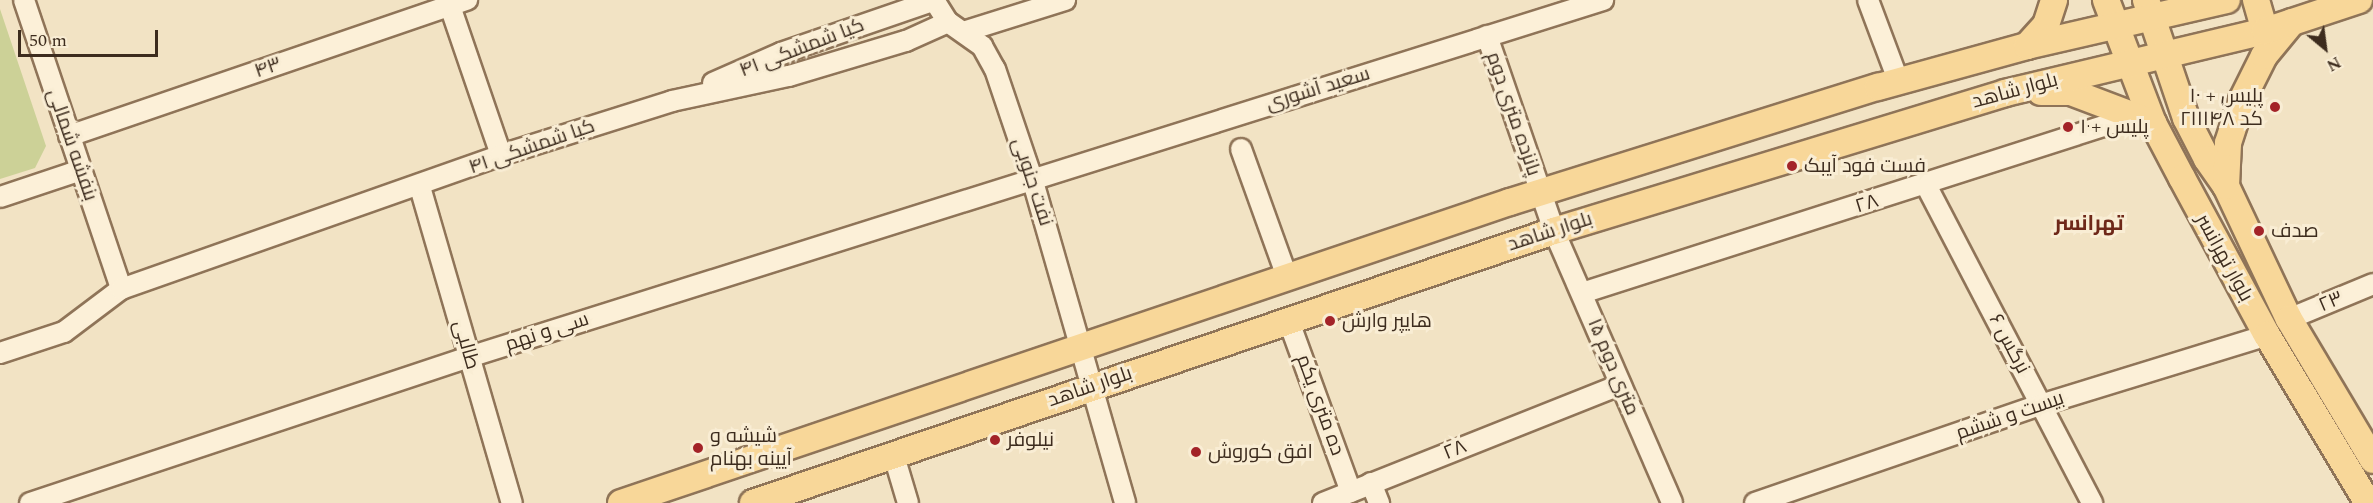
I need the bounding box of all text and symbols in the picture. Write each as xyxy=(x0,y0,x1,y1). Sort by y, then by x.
street label: کیا شمشکی ۴۱ xyxy=(736,13,868,83)
scale bar xyxy=(21,18,160,56)
north arrow xyxy=(2295,18,2355,78)
text: 50 m xyxy=(29,27,67,54)
street label: پانزده متری دوم xyxy=(1481,49,1545,179)
text: N xyxy=(2322,50,2345,77)
street label: ۴۳ xyxy=(251,52,285,84)
street label: سعید آشوری xyxy=(1263,62,1373,116)
street label: بلوار شاهد xyxy=(1970,68,2060,114)
place label: پلیس + ۱۰ کد ۲۱۱۱۴۸ xyxy=(2180,84,2263,131)
street label: بنفشه شمالی xyxy=(42,86,102,204)
marker: پلیس + ۱۰ کد ۲۱۱۱۴۸ xyxy=(2268,100,2282,114)
street label: ۴۱ کیا شمشکی xyxy=(466,114,598,180)
place label: پلیس +۱۰ xyxy=(2080,115,2148,139)
marker: پلیس +۱۰ xyxy=(2061,120,2075,134)
street label: نفت جنوبی xyxy=(1007,135,1057,229)
place label: فست فود آیبک xyxy=(1804,154,1926,178)
marker: فست فود آیبک xyxy=(1785,159,1799,173)
street label: ۲۸ xyxy=(1852,189,1882,219)
street label: بلوار شاهد xyxy=(1505,207,1595,257)
street label: بلوار تهرانسر xyxy=(2190,210,2258,306)
district label: تهرانسر xyxy=(2054,211,2124,237)
place label: صدف xyxy=(2271,219,2319,243)
marker: صدف xyxy=(2252,224,2266,238)
street label: ۲۳ xyxy=(2315,286,2347,318)
street label: سی و نهم xyxy=(502,307,592,357)
place label: هایپر وارش xyxy=(1342,309,1432,333)
street label: نرگس ۶ xyxy=(1983,310,2035,378)
marker: هایپر وارش xyxy=(1323,314,1337,328)
street label: ۱۵ متری دوم xyxy=(1582,315,1644,419)
street label: طالبی xyxy=(448,318,484,372)
street label: ده متری یکم xyxy=(1291,351,1349,459)
street label: بلوار شاهد xyxy=(1045,361,1135,413)
street label: بیست و ششم xyxy=(1953,386,2067,446)
place label: شیشه و آیینه بهنام xyxy=(710,424,792,471)
place label: نیلوفر xyxy=(1007,428,1054,452)
marker: نیلوفر xyxy=(988,433,1002,447)
street label: ۲۸ xyxy=(1440,435,1470,465)
place label: افق کوروش xyxy=(1208,440,1313,464)
marker: شیشه و آیینه بهنام xyxy=(691,441,705,455)
marker: افق کوروش xyxy=(1189,445,1203,459)

